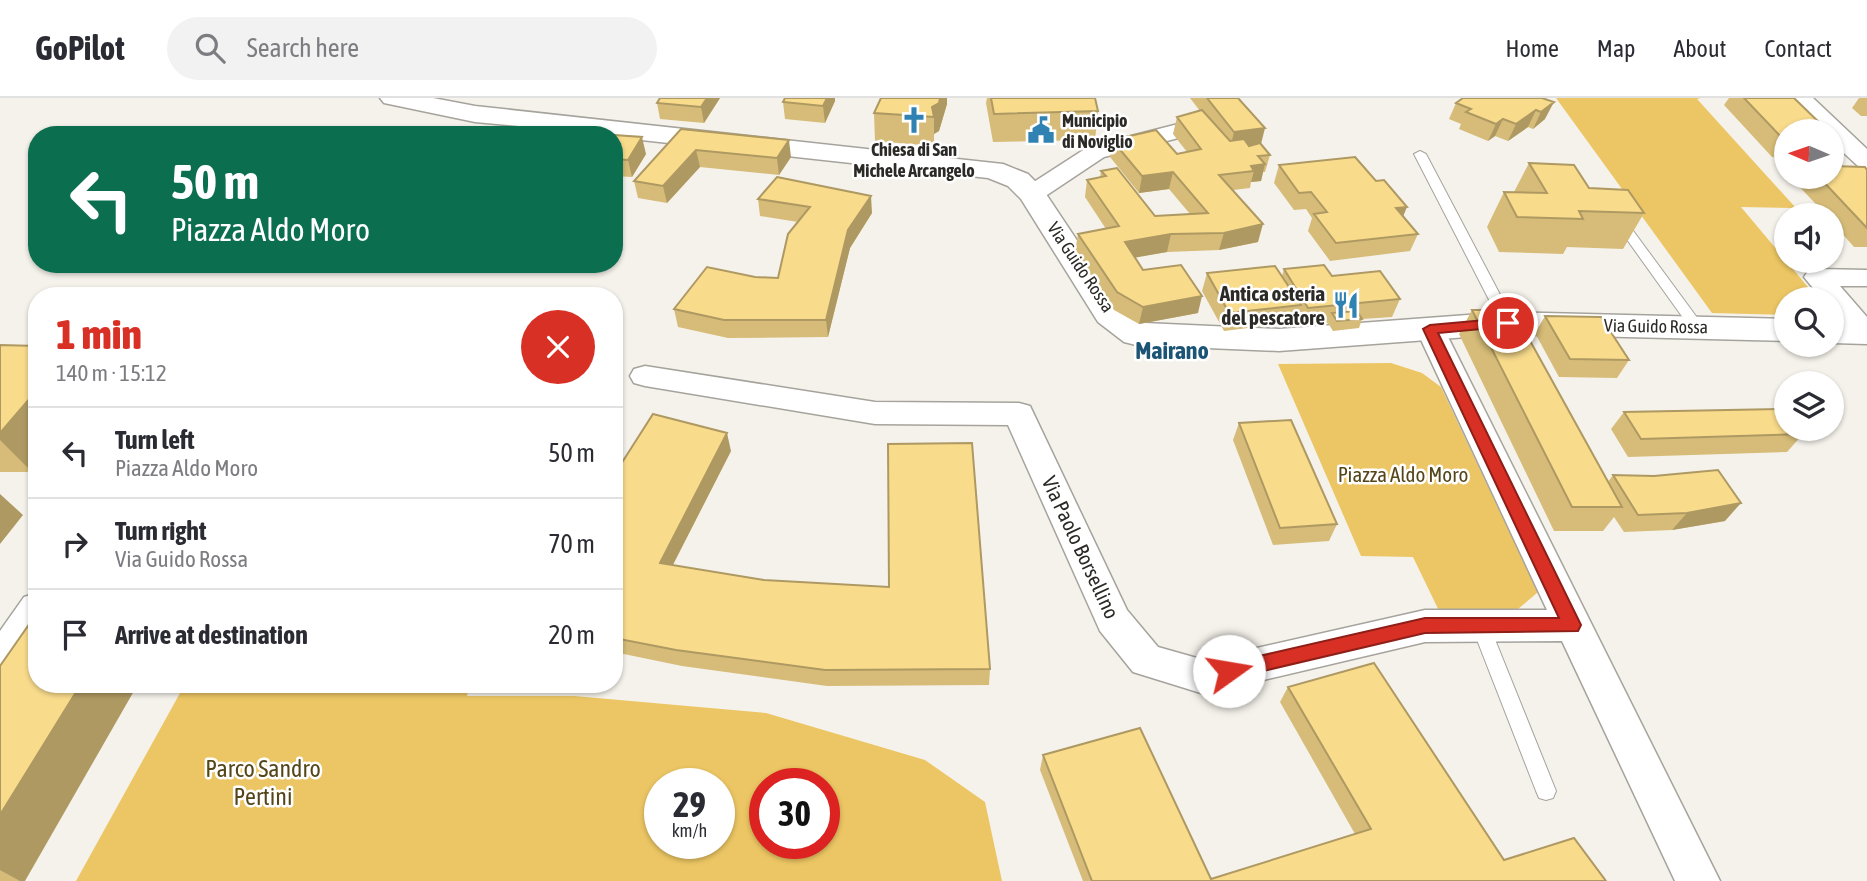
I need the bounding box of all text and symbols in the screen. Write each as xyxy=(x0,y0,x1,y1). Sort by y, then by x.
search box xyxy=(167,17,657,80)
text: GoPilot xyxy=(35,29,125,67)
icon: search xyxy=(191,29,229,67)
text: Search here xyxy=(247,33,359,63)
text: Home xyxy=(1505,35,1559,62)
text: Map xyxy=(1597,35,1635,62)
text: About xyxy=(1673,35,1726,62)
text: Contact xyxy=(1764,35,1832,62)
church icon: Chiesa di San Michele Arcangelo xyxy=(899,105,929,135)
place label: Municipio di Noviglio xyxy=(1062,110,1133,152)
public building icon: Municipio di Noviglio xyxy=(1026,115,1056,145)
north arrow xyxy=(1774,119,1844,189)
map controls xyxy=(1774,119,1844,441)
place label: Chiesa di San Michele Arcangelo xyxy=(853,139,975,181)
text: 50 m xyxy=(171,153,259,209)
icon: left xyxy=(56,154,147,245)
button: sound xyxy=(1774,203,1844,273)
text: Piazza Aldo Moro xyxy=(171,211,370,248)
street label: Via Guido Rossa xyxy=(1043,218,1119,316)
place label: Antica osteria del pescatore xyxy=(1219,281,1325,329)
button: search xyxy=(1774,287,1844,357)
restaurant icon: Antica osteria del pescatore xyxy=(1331,290,1361,320)
pin xyxy=(1478,293,1538,353)
icon: arrive xyxy=(1489,304,1527,342)
text: 1 min xyxy=(56,310,142,358)
button: close xyxy=(521,310,595,384)
street label: Via Guido Rossa xyxy=(1604,315,1708,337)
district label: Mairano xyxy=(1135,337,1209,364)
text: 140 m · 15:12 xyxy=(56,360,167,386)
button: layers xyxy=(1774,371,1844,441)
text: Turn left xyxy=(115,425,195,455)
icon: left xyxy=(56,434,94,472)
text: 50 m xyxy=(548,438,595,468)
text: Piazza Aldo Moro xyxy=(115,455,258,481)
park label: Piazza Aldo Moro xyxy=(1338,462,1468,486)
street label: Via Paolo Borsellino xyxy=(1038,472,1124,622)
text: Turn right xyxy=(115,516,206,546)
icon: right xyxy=(56,525,94,563)
text: 70 m xyxy=(548,529,595,559)
text: Via Guido Rossa xyxy=(115,546,248,572)
icon: arrive xyxy=(56,616,94,654)
text: Arrive at destination xyxy=(115,620,308,650)
text: 20 m xyxy=(548,620,595,650)
position arrow xyxy=(1192,634,1266,708)
park label: Parco Sandro Pertini xyxy=(205,755,321,810)
speed limit sign: 30 xyxy=(749,768,840,859)
text: 29 xyxy=(673,784,706,824)
text: km/h xyxy=(672,820,707,841)

